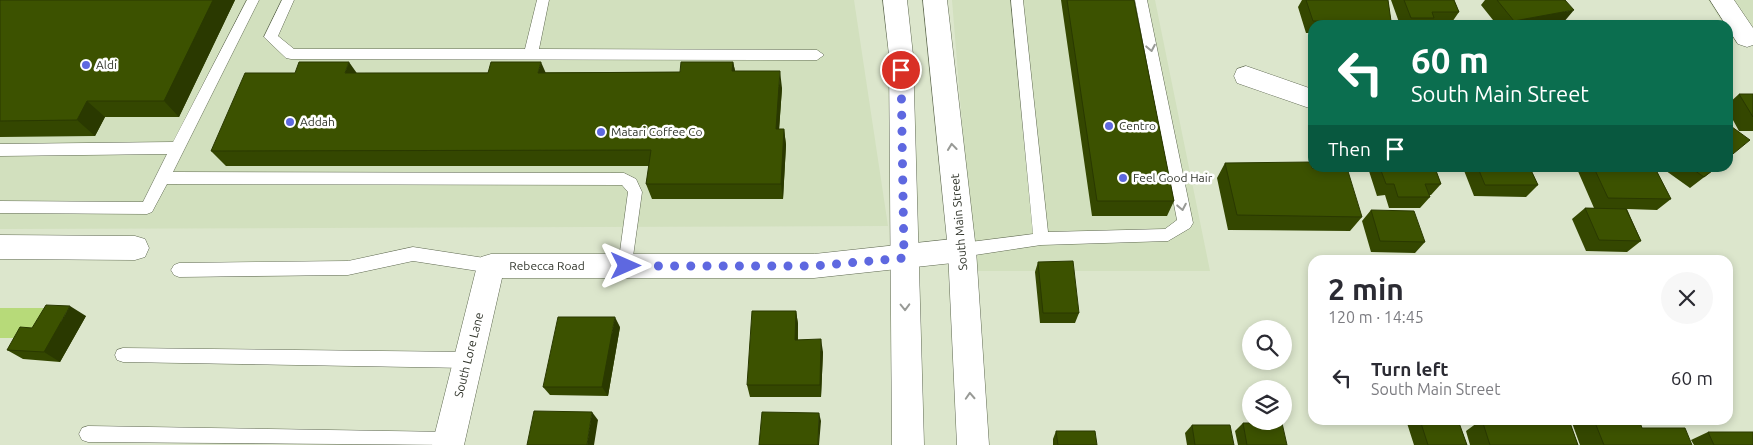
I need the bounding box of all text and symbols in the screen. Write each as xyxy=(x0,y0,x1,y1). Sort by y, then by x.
icon: left xyxy=(1328,40,1393,105)
text: 60 m xyxy=(1411,40,1489,80)
one-way arrow xyxy=(1145,43,1155,52)
pin xyxy=(880,49,922,91)
icon: arrive xyxy=(887,56,915,84)
place label: Aldi xyxy=(96,58,117,71)
marker: Aldi xyxy=(80,59,92,71)
text: South Main Street xyxy=(1411,81,1589,106)
place label: Addah xyxy=(300,115,335,128)
marker: Addah xyxy=(284,116,296,128)
place label: Centro xyxy=(1119,119,1156,132)
marker: Centro xyxy=(1103,120,1115,132)
place label: Matari Coffee Co xyxy=(611,125,703,138)
marker: Matari Coffee Co xyxy=(595,126,607,138)
icon: arrive xyxy=(1381,135,1409,163)
text: Then xyxy=(1328,138,1371,160)
one-way arrow xyxy=(947,143,958,151)
place label: Feel Good Hair xyxy=(1133,171,1213,184)
marker: Feel Good Hair xyxy=(1117,172,1129,184)
street label: South Main Street xyxy=(948,173,969,271)
one-way arrow xyxy=(1176,203,1187,212)
position arrow xyxy=(599,239,651,291)
street label: Rebecca Road xyxy=(509,259,585,272)
text: 2 min xyxy=(1328,272,1404,306)
button: close xyxy=(1661,272,1713,324)
one-way arrow xyxy=(900,304,910,311)
text: 120 m · 14:45 xyxy=(1328,308,1424,326)
street label: South Lore Lane xyxy=(452,311,485,399)
map controls xyxy=(1242,320,1292,430)
button: search xyxy=(1242,320,1292,370)
text: Turn left xyxy=(1371,358,1449,380)
icon: left xyxy=(1328,364,1356,392)
text: 60 m xyxy=(1671,367,1713,389)
button: layers xyxy=(1242,380,1292,430)
text: South Main Street xyxy=(1371,380,1500,398)
one-way arrow xyxy=(965,392,976,400)

